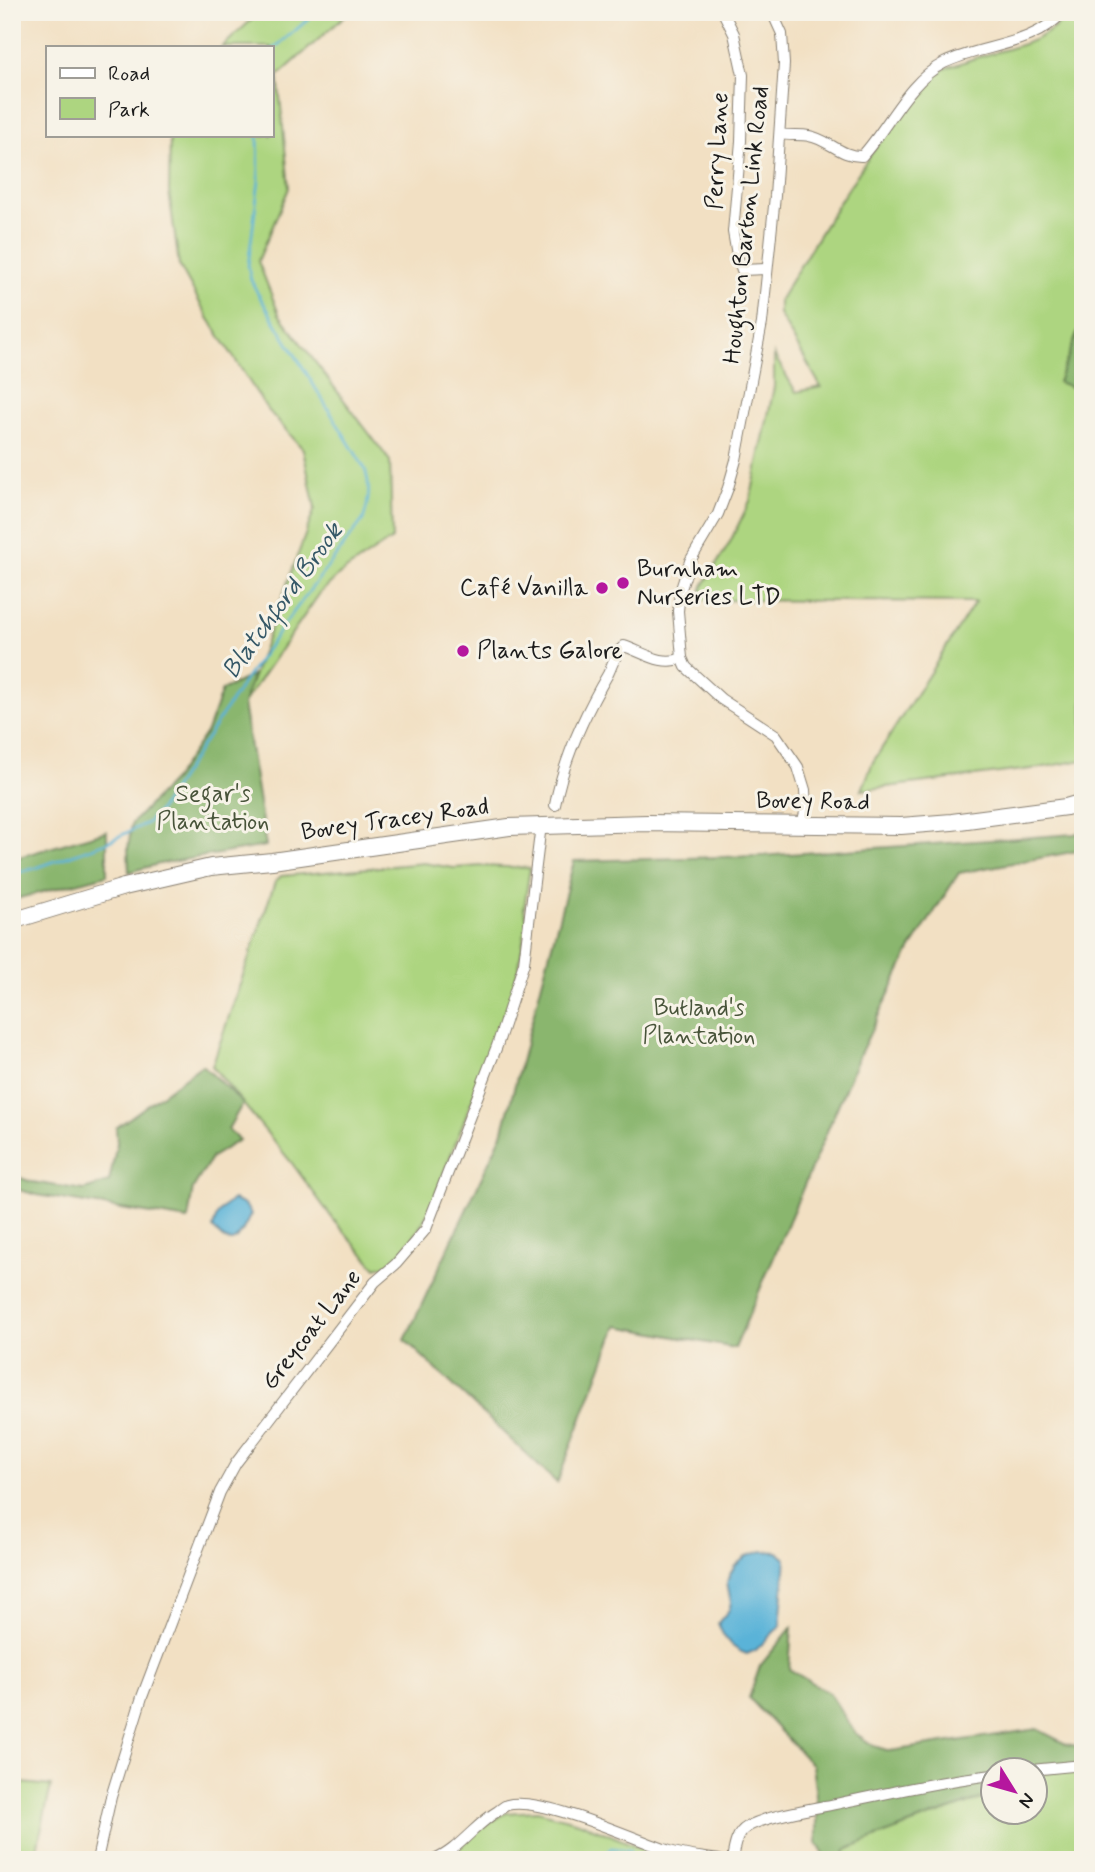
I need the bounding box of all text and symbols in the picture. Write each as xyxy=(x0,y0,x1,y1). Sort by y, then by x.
legend xyxy=(46,46,273,136)
text: Road xyxy=(108,60,150,88)
street label: Houghton Barton Link Road xyxy=(717,84,780,366)
street label: Perry Lane xyxy=(699,92,737,210)
text: Park xyxy=(108,96,150,124)
water label: Blatchford Brook xyxy=(215,515,354,687)
place label: Burnham Nurseries LTD xyxy=(637,554,781,613)
place label: Café Vanilla xyxy=(460,573,589,604)
marker: Burnham Nurseries LTD xyxy=(615,575,631,591)
marker: Café Vanilla xyxy=(594,580,610,596)
place label: Plants Galore xyxy=(477,636,623,667)
marker: Plants Galore xyxy=(455,643,471,659)
park label: Segar's Plantation xyxy=(157,779,269,838)
street label: Bovey Road xyxy=(756,786,870,818)
street label: Bovey Tracey Road xyxy=(299,791,491,849)
park label: Butland's Plantation xyxy=(643,993,755,1052)
street label: Greycoat Lane xyxy=(255,1263,369,1397)
north arrow xyxy=(979,1756,1050,1826)
text: N xyxy=(1013,1788,1040,1813)

